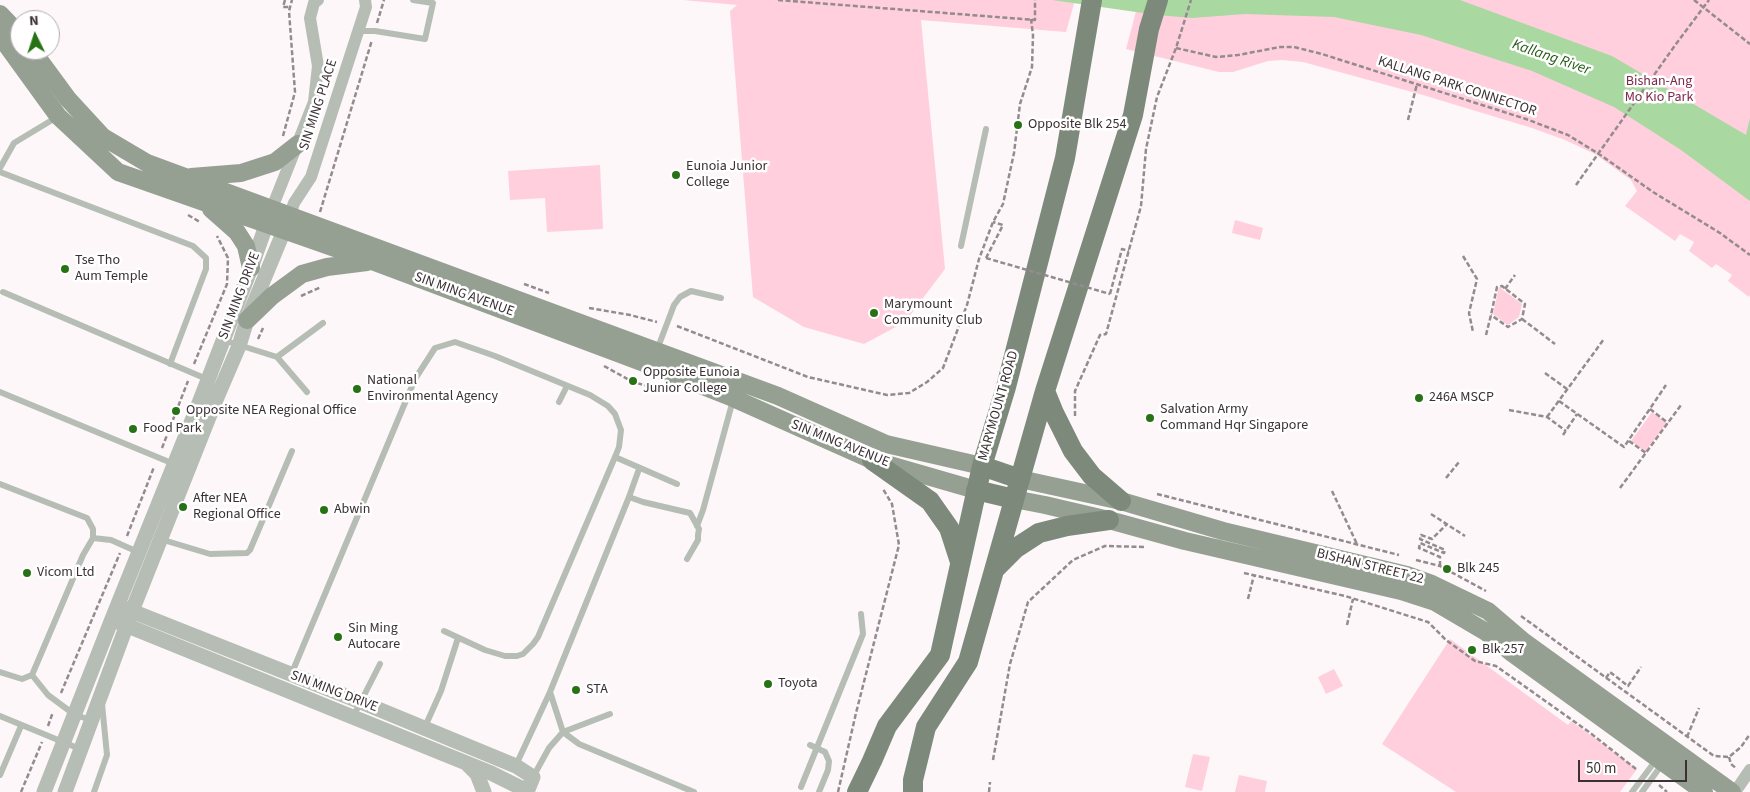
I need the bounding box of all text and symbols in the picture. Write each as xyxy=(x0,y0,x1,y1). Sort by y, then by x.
north arrow xyxy=(10,10,60,60)
text: N xyxy=(29,11,39,31)
water label: Kallang River xyxy=(1510,36,1592,80)
street label: KALLANG PARK CONNECTOR xyxy=(1376,53,1538,121)
street label: SIN MING PLACE xyxy=(296,57,342,153)
park label: Bishan-Ang Mo Kio Park xyxy=(1625,74,1693,106)
place label: Opposite Blk 254 xyxy=(1028,117,1126,133)
marker: Opposite Blk 254 xyxy=(1012,119,1024,131)
place label: Eunoia Junior College xyxy=(686,159,767,192)
marker: Eunoia Junior College xyxy=(670,169,682,181)
street label: SIN MING DRIVE xyxy=(216,250,264,342)
place label: Tse Tho Aum Temple xyxy=(75,253,148,286)
marker: Tse Tho Aum Temple xyxy=(59,263,71,275)
street label: SIN MING AVENUE xyxy=(412,269,516,321)
place label: Marymount Community Club xyxy=(884,297,983,330)
marker: Marymount Community Club xyxy=(868,307,880,319)
street label: MARYMOUNT ROAD xyxy=(975,349,1023,463)
place label: Opposite Eunoia Junior College xyxy=(643,365,740,398)
place label: National Environmental Agency xyxy=(367,373,498,406)
marker: Opposite Eunoia Junior College xyxy=(627,375,639,387)
marker: National Environmental Agency xyxy=(351,383,363,395)
place label: 246A MSCP xyxy=(1429,390,1494,406)
marker: 246A MSCP xyxy=(1413,392,1425,404)
place label: Salvation Army Command Hqr Singapore xyxy=(1160,402,1308,434)
place label: Opposite NEA Regional Office xyxy=(186,403,356,419)
marker: Opposite NEA Regional Office xyxy=(170,405,182,417)
marker: Salvation Army Command Hqr Singapore xyxy=(1144,412,1156,424)
street label: SIN MING AVENUE xyxy=(788,417,892,471)
place label: Food Park xyxy=(143,421,202,437)
marker: Food Park xyxy=(127,423,139,435)
place label: After NEA Regional Office xyxy=(193,491,281,524)
marker: After NEA Regional Office xyxy=(177,501,189,513)
place label: Abwin xyxy=(334,502,370,518)
marker: Abwin xyxy=(318,504,330,516)
street label: BISHAN STREET 22 xyxy=(1315,546,1425,588)
place label: Blk 245 xyxy=(1457,561,1499,577)
marker: Blk 245 xyxy=(1441,563,1453,575)
place label: Vicom Ltd xyxy=(37,565,95,581)
marker: Vicom Ltd xyxy=(21,567,33,579)
place label: Sin Ming Autocare xyxy=(348,621,400,654)
marker: Sin Ming Autocare xyxy=(332,631,344,643)
place label: Blk 257 xyxy=(1482,642,1524,658)
marker: Blk 257 xyxy=(1466,644,1478,656)
street label: SIN MING DRIVE xyxy=(288,668,380,716)
place label: Toyota xyxy=(778,676,817,692)
marker: Toyota xyxy=(762,678,774,690)
place label: STA xyxy=(586,682,608,698)
marker: STA xyxy=(570,684,582,696)
scale bar xyxy=(1580,750,1689,782)
text: 50 m xyxy=(1586,758,1616,779)

